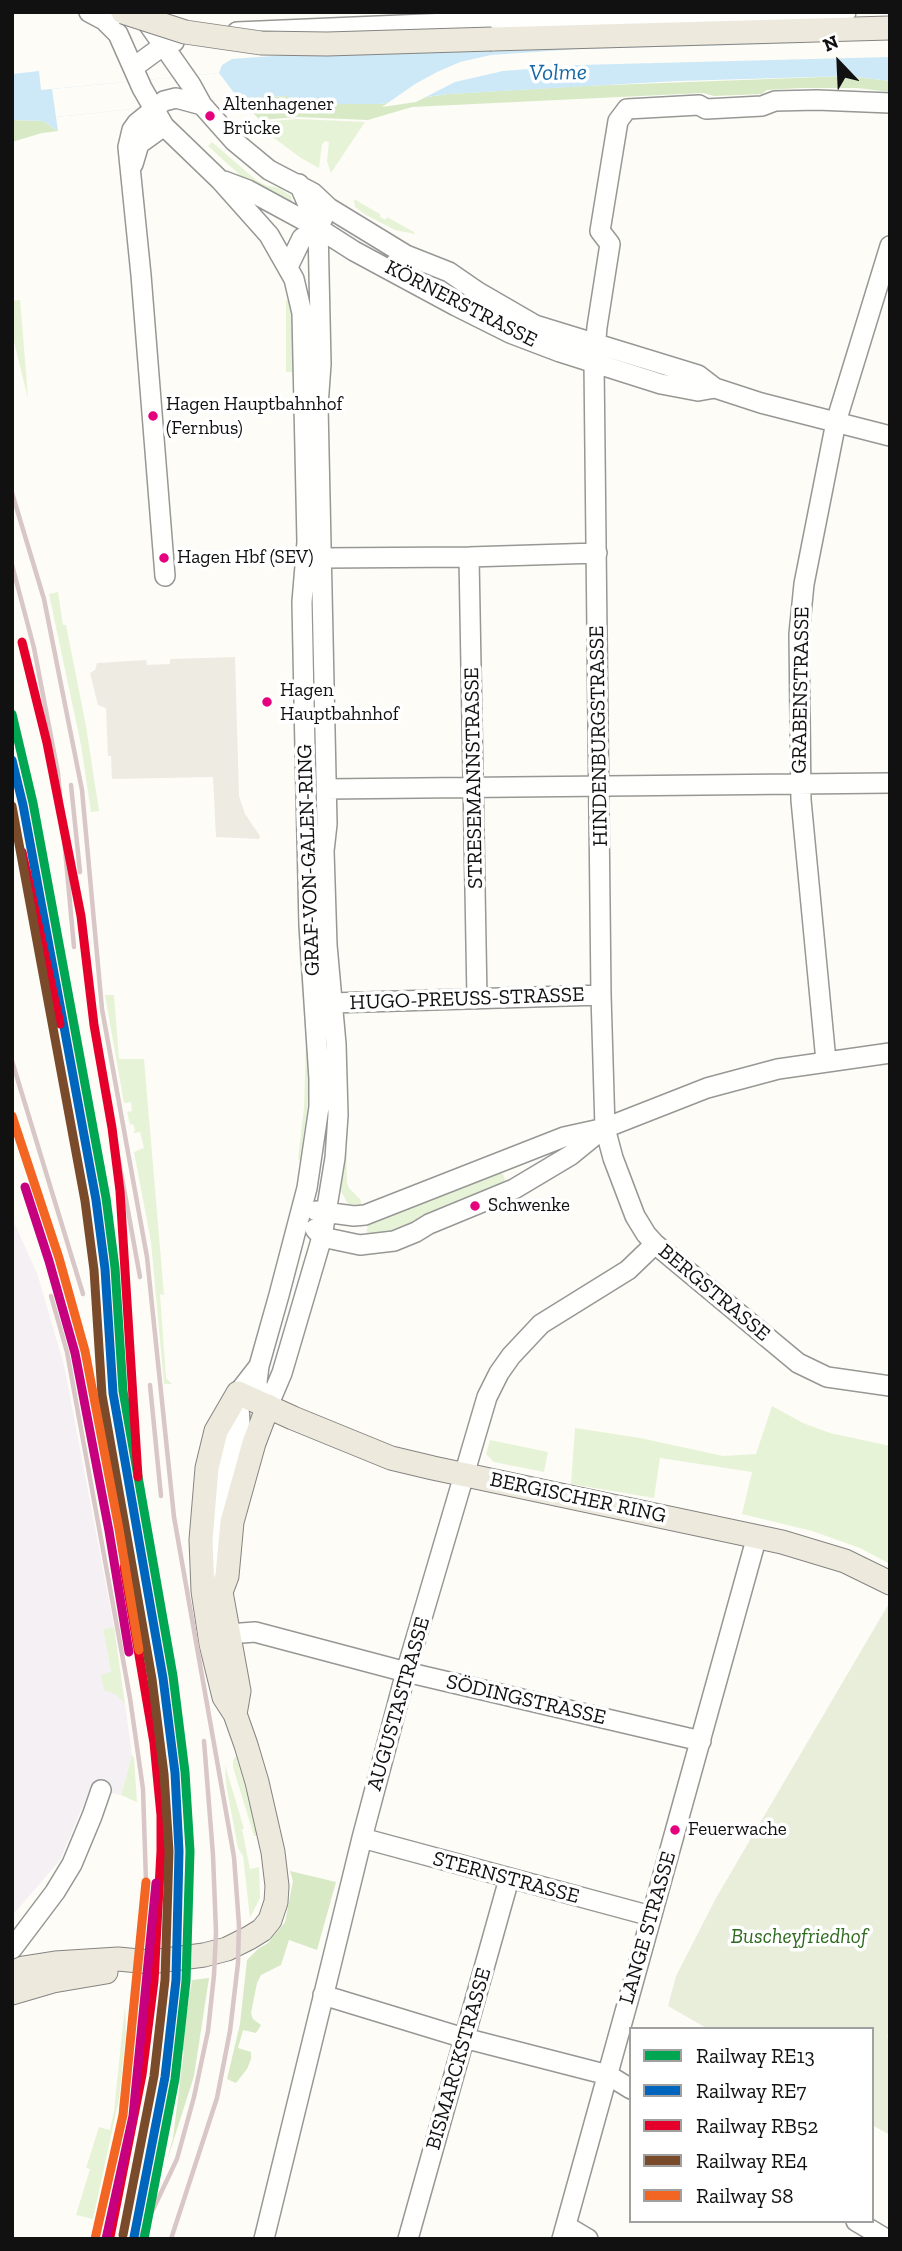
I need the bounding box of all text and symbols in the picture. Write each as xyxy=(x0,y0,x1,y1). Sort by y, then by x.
north arrow xyxy=(804,28,874,98)
text: N xyxy=(819,30,842,57)
water label: Volme xyxy=(529,59,587,87)
place label: Altenhagener Brücke xyxy=(223,94,334,138)
marker: Altenhagener Brücke xyxy=(203,109,217,123)
street label: KÖRNERSTRASSE xyxy=(381,255,541,353)
place label: Hagen Hauptbahnhof (Fernbus) xyxy=(166,394,343,438)
marker: Hagen Hauptbahnhof (Fernbus) xyxy=(146,409,160,423)
place label: Hagen Hbf (SEV) xyxy=(177,547,313,569)
marker: Hagen Hbf (SEV) xyxy=(157,551,171,565)
street label: GRABENSTRASSE xyxy=(787,606,815,774)
street label: HINDENBURGSTRASSE xyxy=(584,625,614,847)
street label: STRESEMANNSTRASSE xyxy=(459,667,489,889)
place label: Hagen Hauptbahnhof xyxy=(280,680,399,724)
marker: Hagen Hauptbahnhof xyxy=(260,695,274,709)
street label: GRAF-VON-GALEN-RING xyxy=(292,744,326,976)
street label: HUGO-PREUSS-STRASSE xyxy=(349,982,585,1016)
place label: Schwenke xyxy=(488,1195,570,1217)
marker: Schwenke xyxy=(468,1199,482,1213)
street label: BERGSTRASSE xyxy=(653,1239,775,1347)
street label: BERGISCHER RING xyxy=(488,1467,668,1529)
street label: AUGUSTASTRASSE xyxy=(362,1614,436,1794)
street label: SÖDINGSTRASSE xyxy=(444,1669,608,1731)
place label: Feuerwache xyxy=(688,1819,787,1841)
marker: Feuerwache xyxy=(668,1823,682,1837)
street label: STERNSTRASSE xyxy=(430,1846,582,1910)
street label: LANGE STRASSE xyxy=(614,1849,682,2007)
park label: Buscheyfriedhof xyxy=(731,1924,867,1950)
street label: BISMARCKSTRASSE xyxy=(421,1965,497,2153)
legend xyxy=(629,2027,874,2223)
text: Railway RE13 xyxy=(696,2043,815,2068)
text: Railway RE7 xyxy=(696,2078,806,2103)
text: Railway RB52 xyxy=(696,2113,818,2138)
text: Railway RE4 xyxy=(696,2148,808,2173)
text: Railway S8 xyxy=(696,2183,794,2208)

